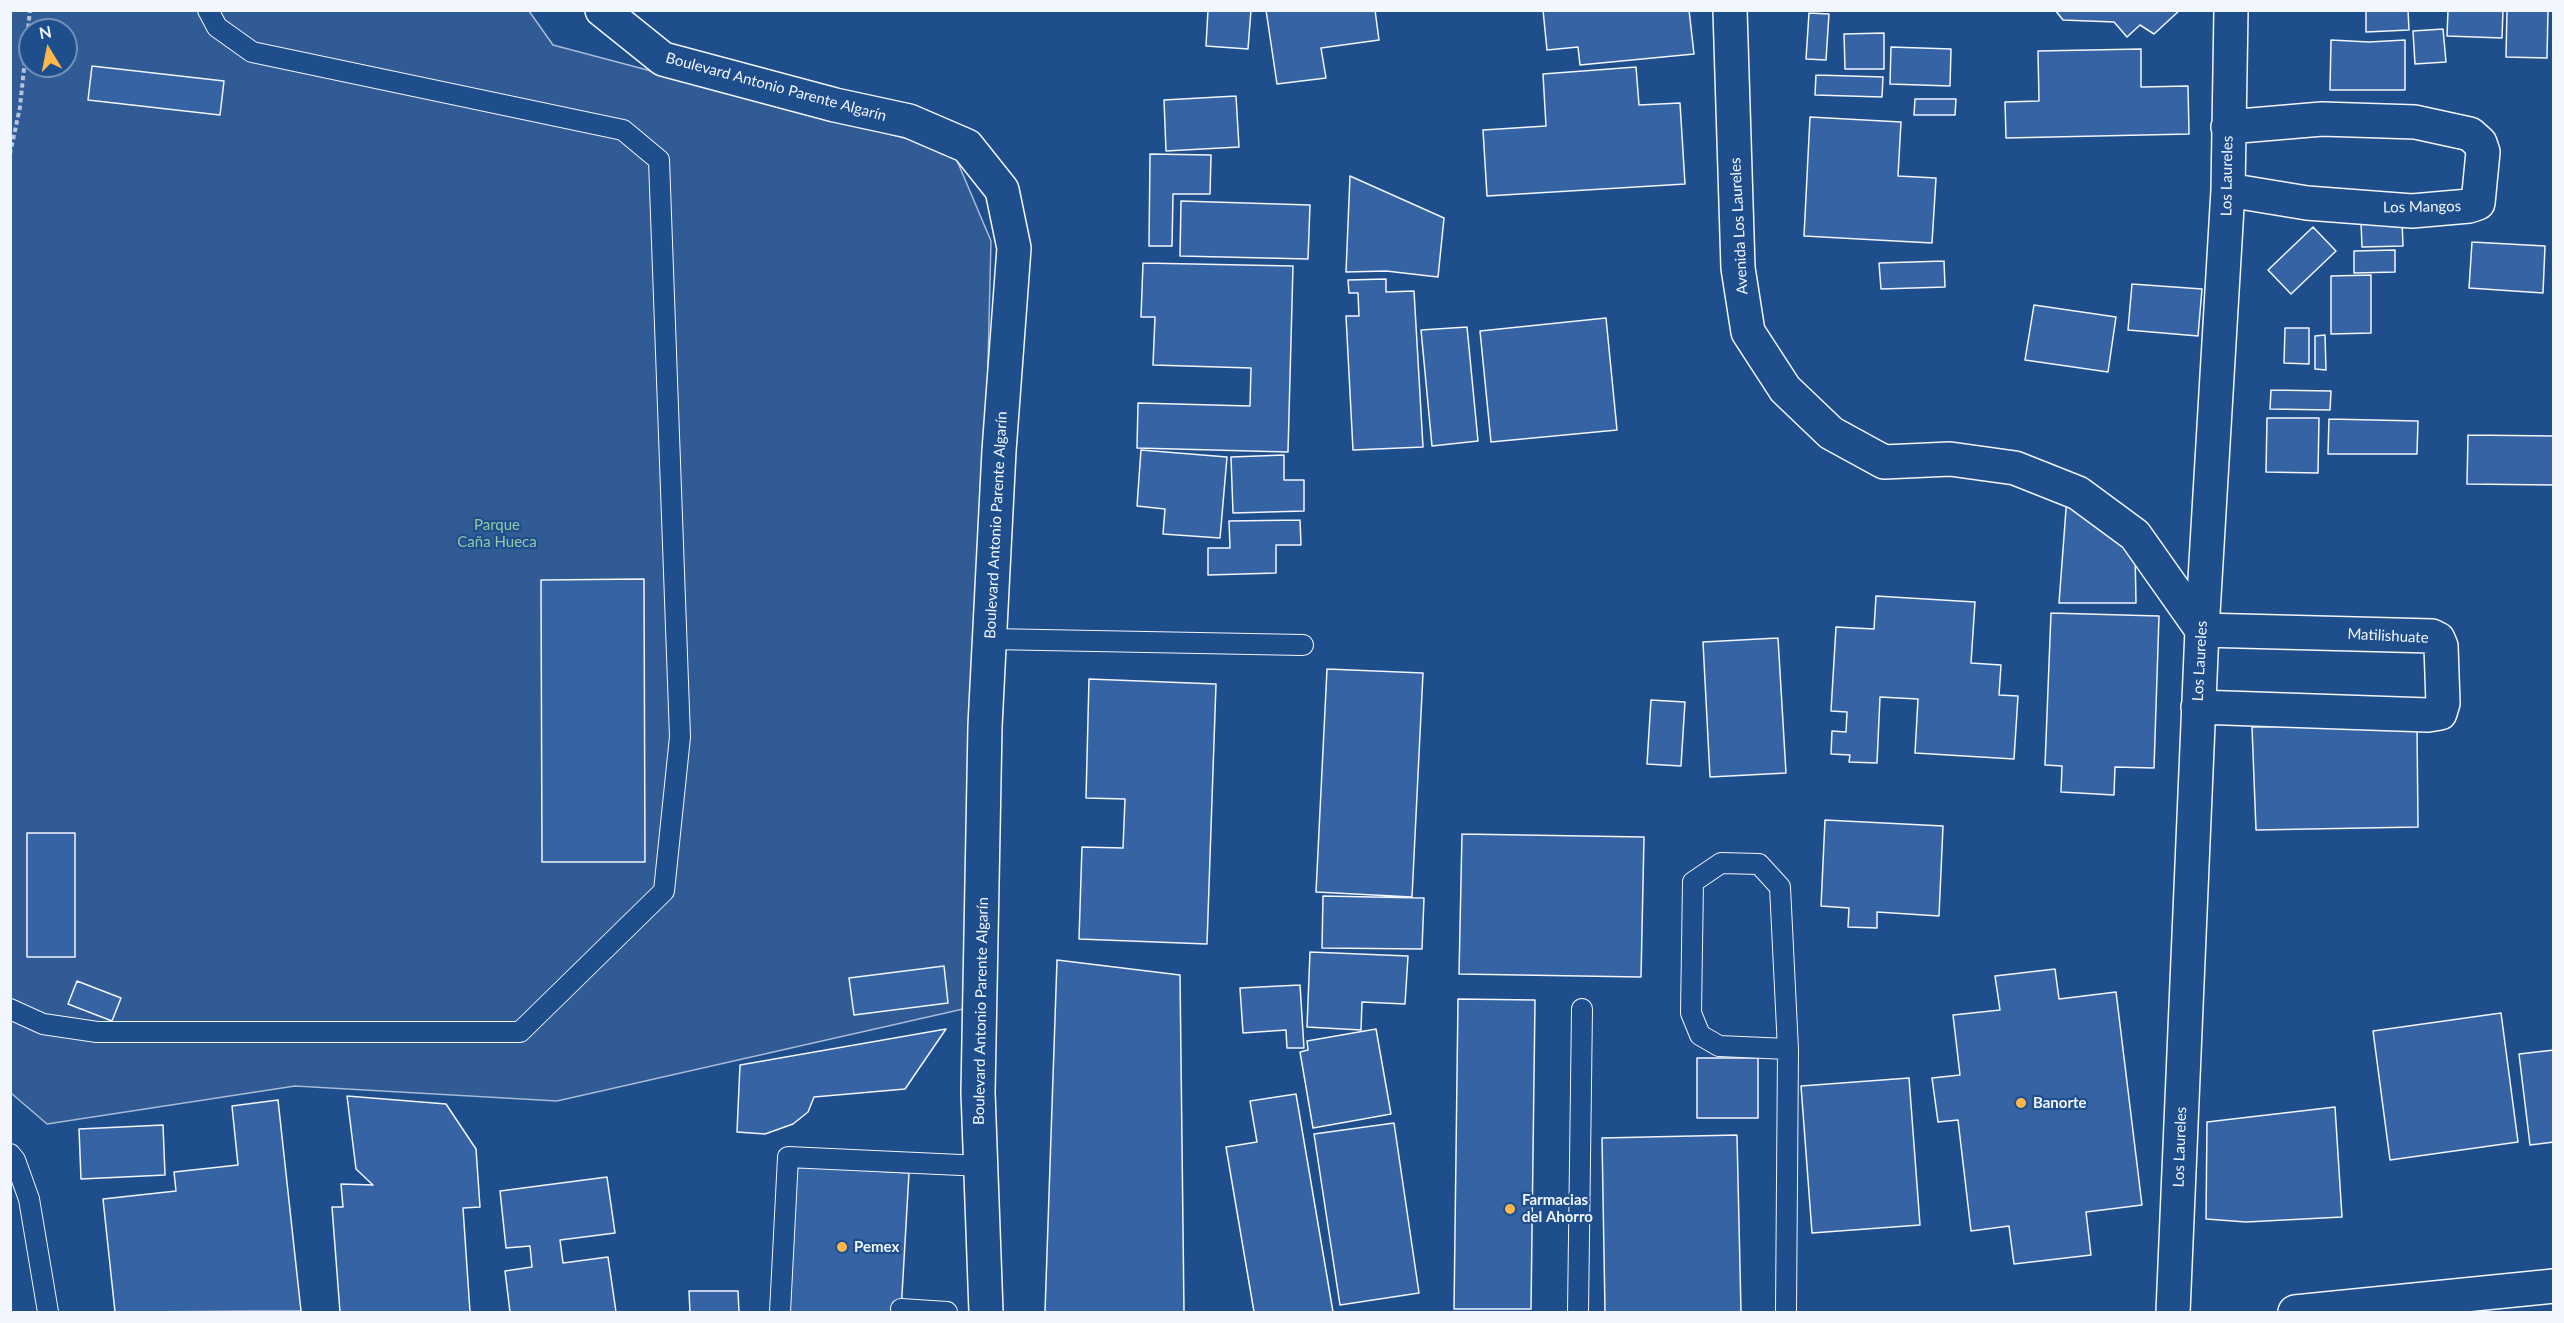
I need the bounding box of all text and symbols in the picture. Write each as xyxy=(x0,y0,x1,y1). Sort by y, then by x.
north arrow xyxy=(18,18,78,78)
text: N xyxy=(37,21,53,42)
street label: Boulevard Antonio Parente Algarín xyxy=(664,49,888,125)
street label: Los Laureles xyxy=(2217,136,2237,216)
street label: Avenida Los Laureles xyxy=(1726,157,1752,295)
street label: Los Mangos xyxy=(2383,197,2461,217)
street label: Boulevard Antonio Parente Algarín xyxy=(981,411,1011,639)
park label: Parque Caña Hueca xyxy=(457,516,537,551)
street label: Los Laureles xyxy=(2189,620,2211,702)
street label: Matilishuate xyxy=(2347,625,2429,647)
street label: Boulevard Antonio Parente Algarín xyxy=(970,897,992,1125)
place label: Banorte xyxy=(2033,1094,2087,1112)
marker: Banorte xyxy=(2014,1096,2028,1110)
street label: Los Laureles xyxy=(2170,1106,2190,1188)
place label: Farmacias del Ahorro xyxy=(1522,1191,1593,1226)
marker: Farmacias del Ahorro xyxy=(1503,1202,1517,1216)
place label: Pemex xyxy=(854,1238,899,1256)
marker: Pemex xyxy=(835,1240,849,1254)

